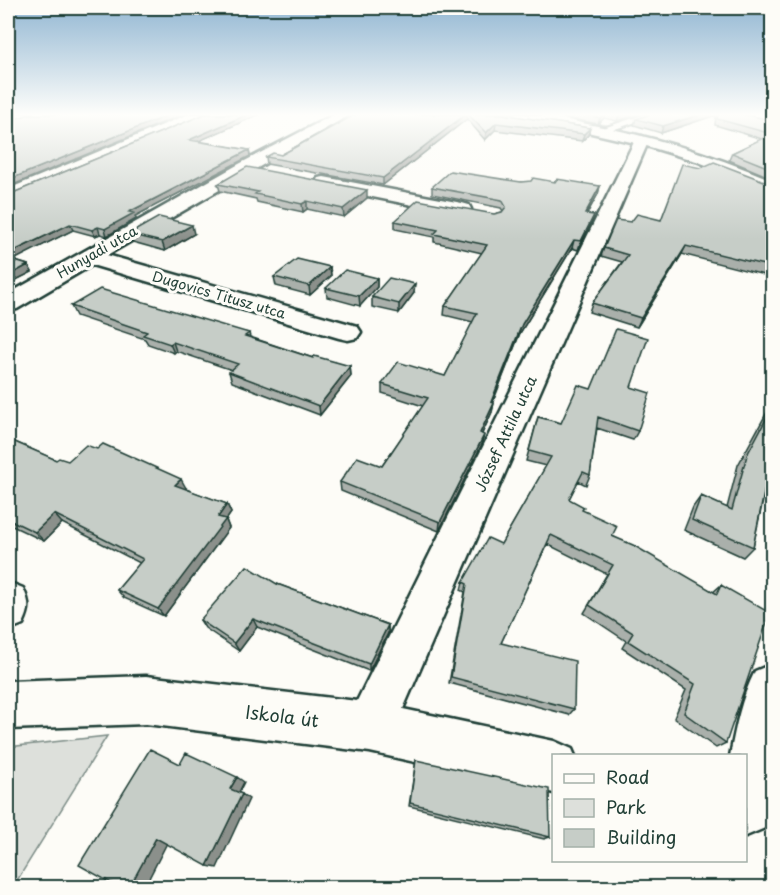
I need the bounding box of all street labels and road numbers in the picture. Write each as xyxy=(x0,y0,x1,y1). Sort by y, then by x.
street label: Hunyadi utca xyxy=(52,220,141,283)
street label: Dugovics Titusz utca xyxy=(150,265,289,324)
street label: József Attila utca xyxy=(468,371,542,495)
street label: Iskola út xyxy=(244,698,320,733)

